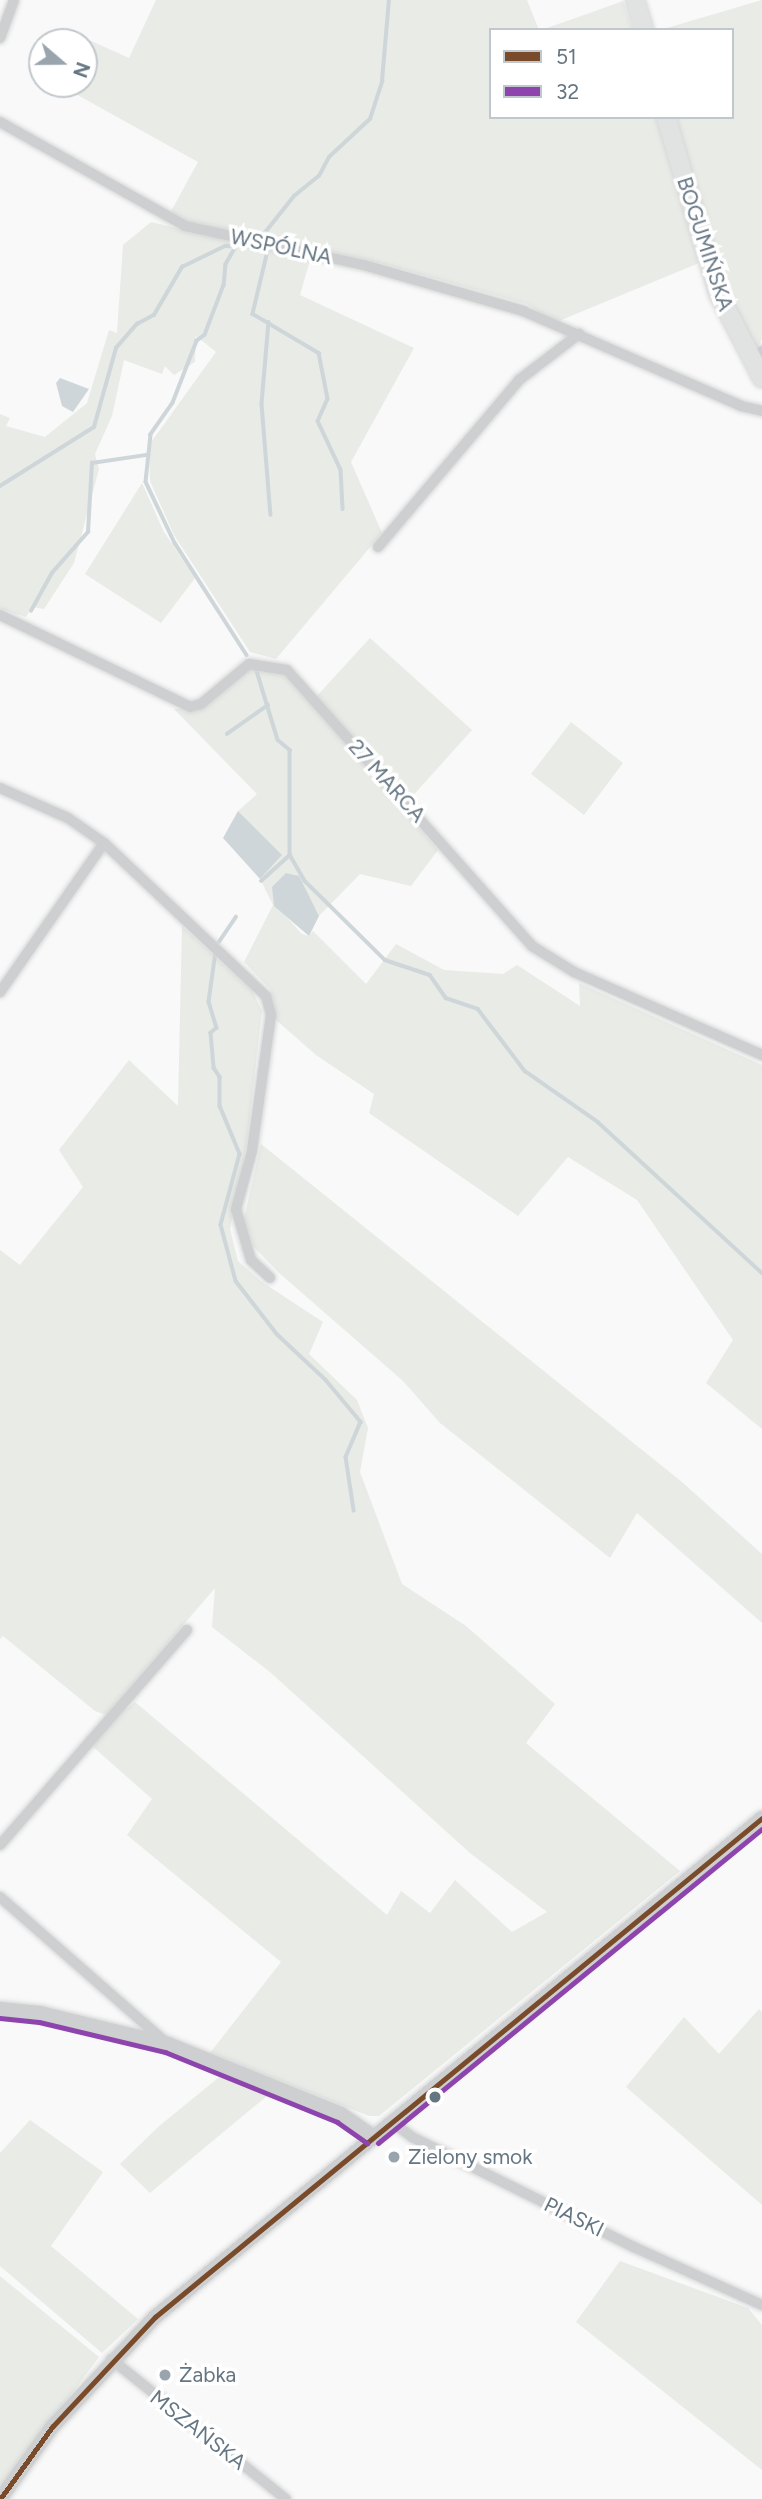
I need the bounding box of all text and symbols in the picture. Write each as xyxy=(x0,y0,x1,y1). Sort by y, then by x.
north arrow xyxy=(28,28,98,98)
legend xyxy=(489,28,734,119)
text: 51 xyxy=(556,44,577,69)
text: N xyxy=(68,59,95,81)
text: 32 xyxy=(556,79,579,104)
street label: BOGUMIŃSKA xyxy=(671,174,739,314)
street label: WSPÓLNA xyxy=(228,224,334,270)
street label: 27 MARCA xyxy=(343,734,431,828)
unlabelled marker xyxy=(428,2090,442,2104)
place label: Zielony smok xyxy=(408,2144,532,2170)
marker: Zielony smok xyxy=(386,2149,402,2165)
street label: PIASKI xyxy=(540,2192,608,2242)
place label: Żabka xyxy=(179,2362,236,2388)
marker: Żabka xyxy=(157,2367,173,2383)
street label: MSZAŃSKA xyxy=(145,2385,251,2475)

